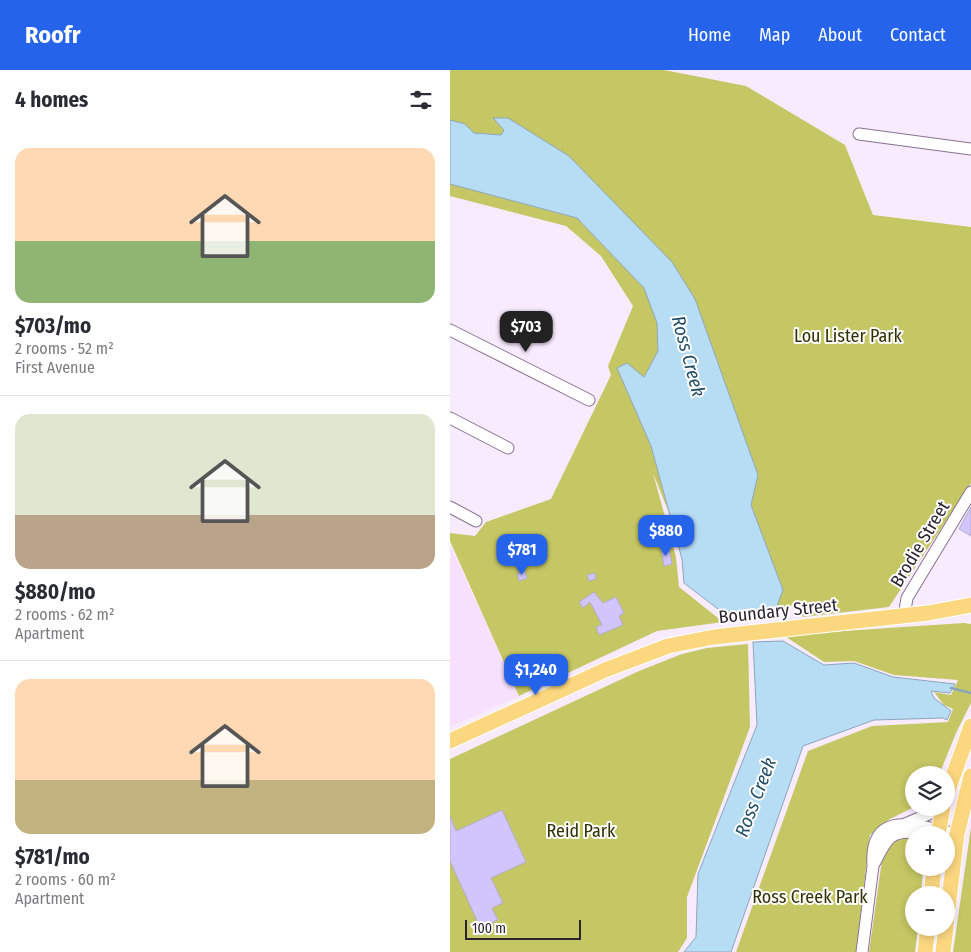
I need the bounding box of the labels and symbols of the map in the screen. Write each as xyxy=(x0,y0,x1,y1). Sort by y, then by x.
pin: $703 xyxy=(496,310,556,353)
water label: Ross Creek xyxy=(667,313,710,399)
park label: Lou Lister Park xyxy=(794,325,903,347)
street label: Brodie Street xyxy=(886,497,954,591)
pin: $880 xyxy=(636,514,696,557)
pin: $781 xyxy=(492,534,552,576)
street label: Boundary Street xyxy=(717,594,839,628)
pin: $1,240 xyxy=(495,654,577,696)
water label: Ross Creek xyxy=(730,754,781,840)
park label: Reid Park xyxy=(547,820,616,842)
park label: Ross Creek Park xyxy=(752,886,868,908)
scale bar xyxy=(465,917,581,940)

